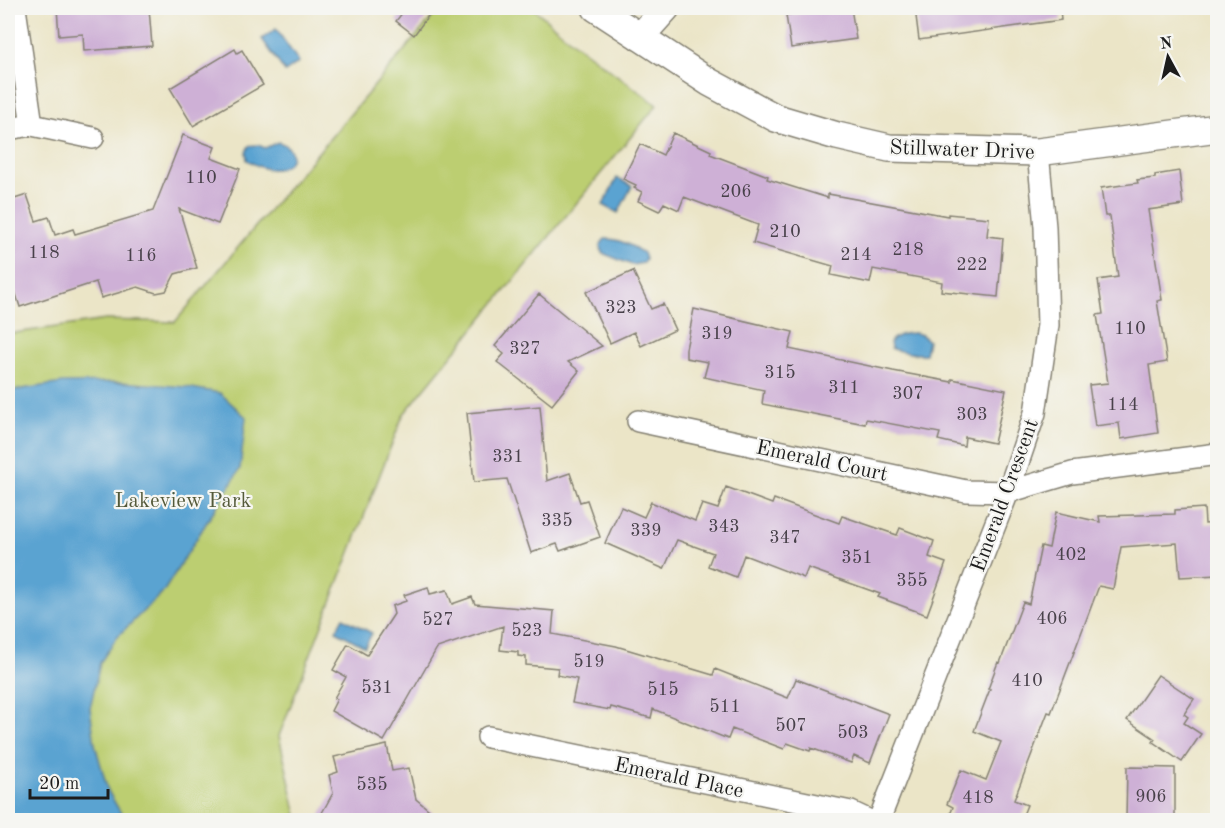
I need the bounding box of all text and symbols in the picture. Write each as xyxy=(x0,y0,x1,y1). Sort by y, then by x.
north arrow xyxy=(1138,27,1198,87)
text: N xyxy=(1159,35,1174,53)
street label: Stillwater Drive xyxy=(889,137,1035,164)
house number: 110 xyxy=(185,169,217,187)
house number: 206 xyxy=(720,183,752,201)
house number: 210 xyxy=(769,223,801,241)
house number: 218 xyxy=(892,241,924,259)
house number: 118 xyxy=(28,244,60,262)
house number: 214 xyxy=(840,246,872,264)
house number: 116 xyxy=(125,247,157,265)
house number: 222 xyxy=(956,256,988,274)
house number: 323 xyxy=(605,299,637,317)
house number: 110 xyxy=(1114,320,1146,338)
house number: 319 xyxy=(701,325,733,343)
house number: 327 xyxy=(509,340,541,358)
house number: 315 xyxy=(764,364,796,382)
house number: 311 xyxy=(828,379,860,397)
house number: 307 xyxy=(892,385,924,403)
house number: 114 xyxy=(1107,396,1139,414)
house number: 303 xyxy=(956,406,988,424)
street label: Emerald Crescent xyxy=(968,416,1043,575)
street label: Emerald Court xyxy=(754,437,889,486)
house number: 331 xyxy=(492,448,524,466)
park label: Lakeview Park xyxy=(115,491,252,512)
house number: 335 xyxy=(541,512,573,530)
house number: 343 xyxy=(708,518,740,536)
house number: 339 xyxy=(630,522,662,540)
house number: 347 xyxy=(769,529,801,547)
house number: 402 xyxy=(1055,546,1087,564)
house number: 351 xyxy=(841,549,873,567)
house number: 355 xyxy=(896,572,928,590)
house number: 406 xyxy=(1036,610,1068,628)
house number: 527 xyxy=(422,611,454,629)
house number: 523 xyxy=(511,622,543,640)
house number: 519 xyxy=(573,653,605,671)
house number: 410 xyxy=(1011,672,1043,690)
house number: 531 xyxy=(361,679,393,697)
house number: 515 xyxy=(647,681,679,699)
house number: 511 xyxy=(709,698,741,716)
house number: 507 xyxy=(775,717,807,735)
house number: 503 xyxy=(837,724,869,742)
street label: Emerald Place xyxy=(612,755,745,802)
scale bar xyxy=(30,762,108,800)
text: 20 m xyxy=(39,775,79,793)
house number: 535 xyxy=(356,776,388,794)
house number: 906 xyxy=(1135,788,1167,806)
house number: 418 xyxy=(962,789,994,807)

